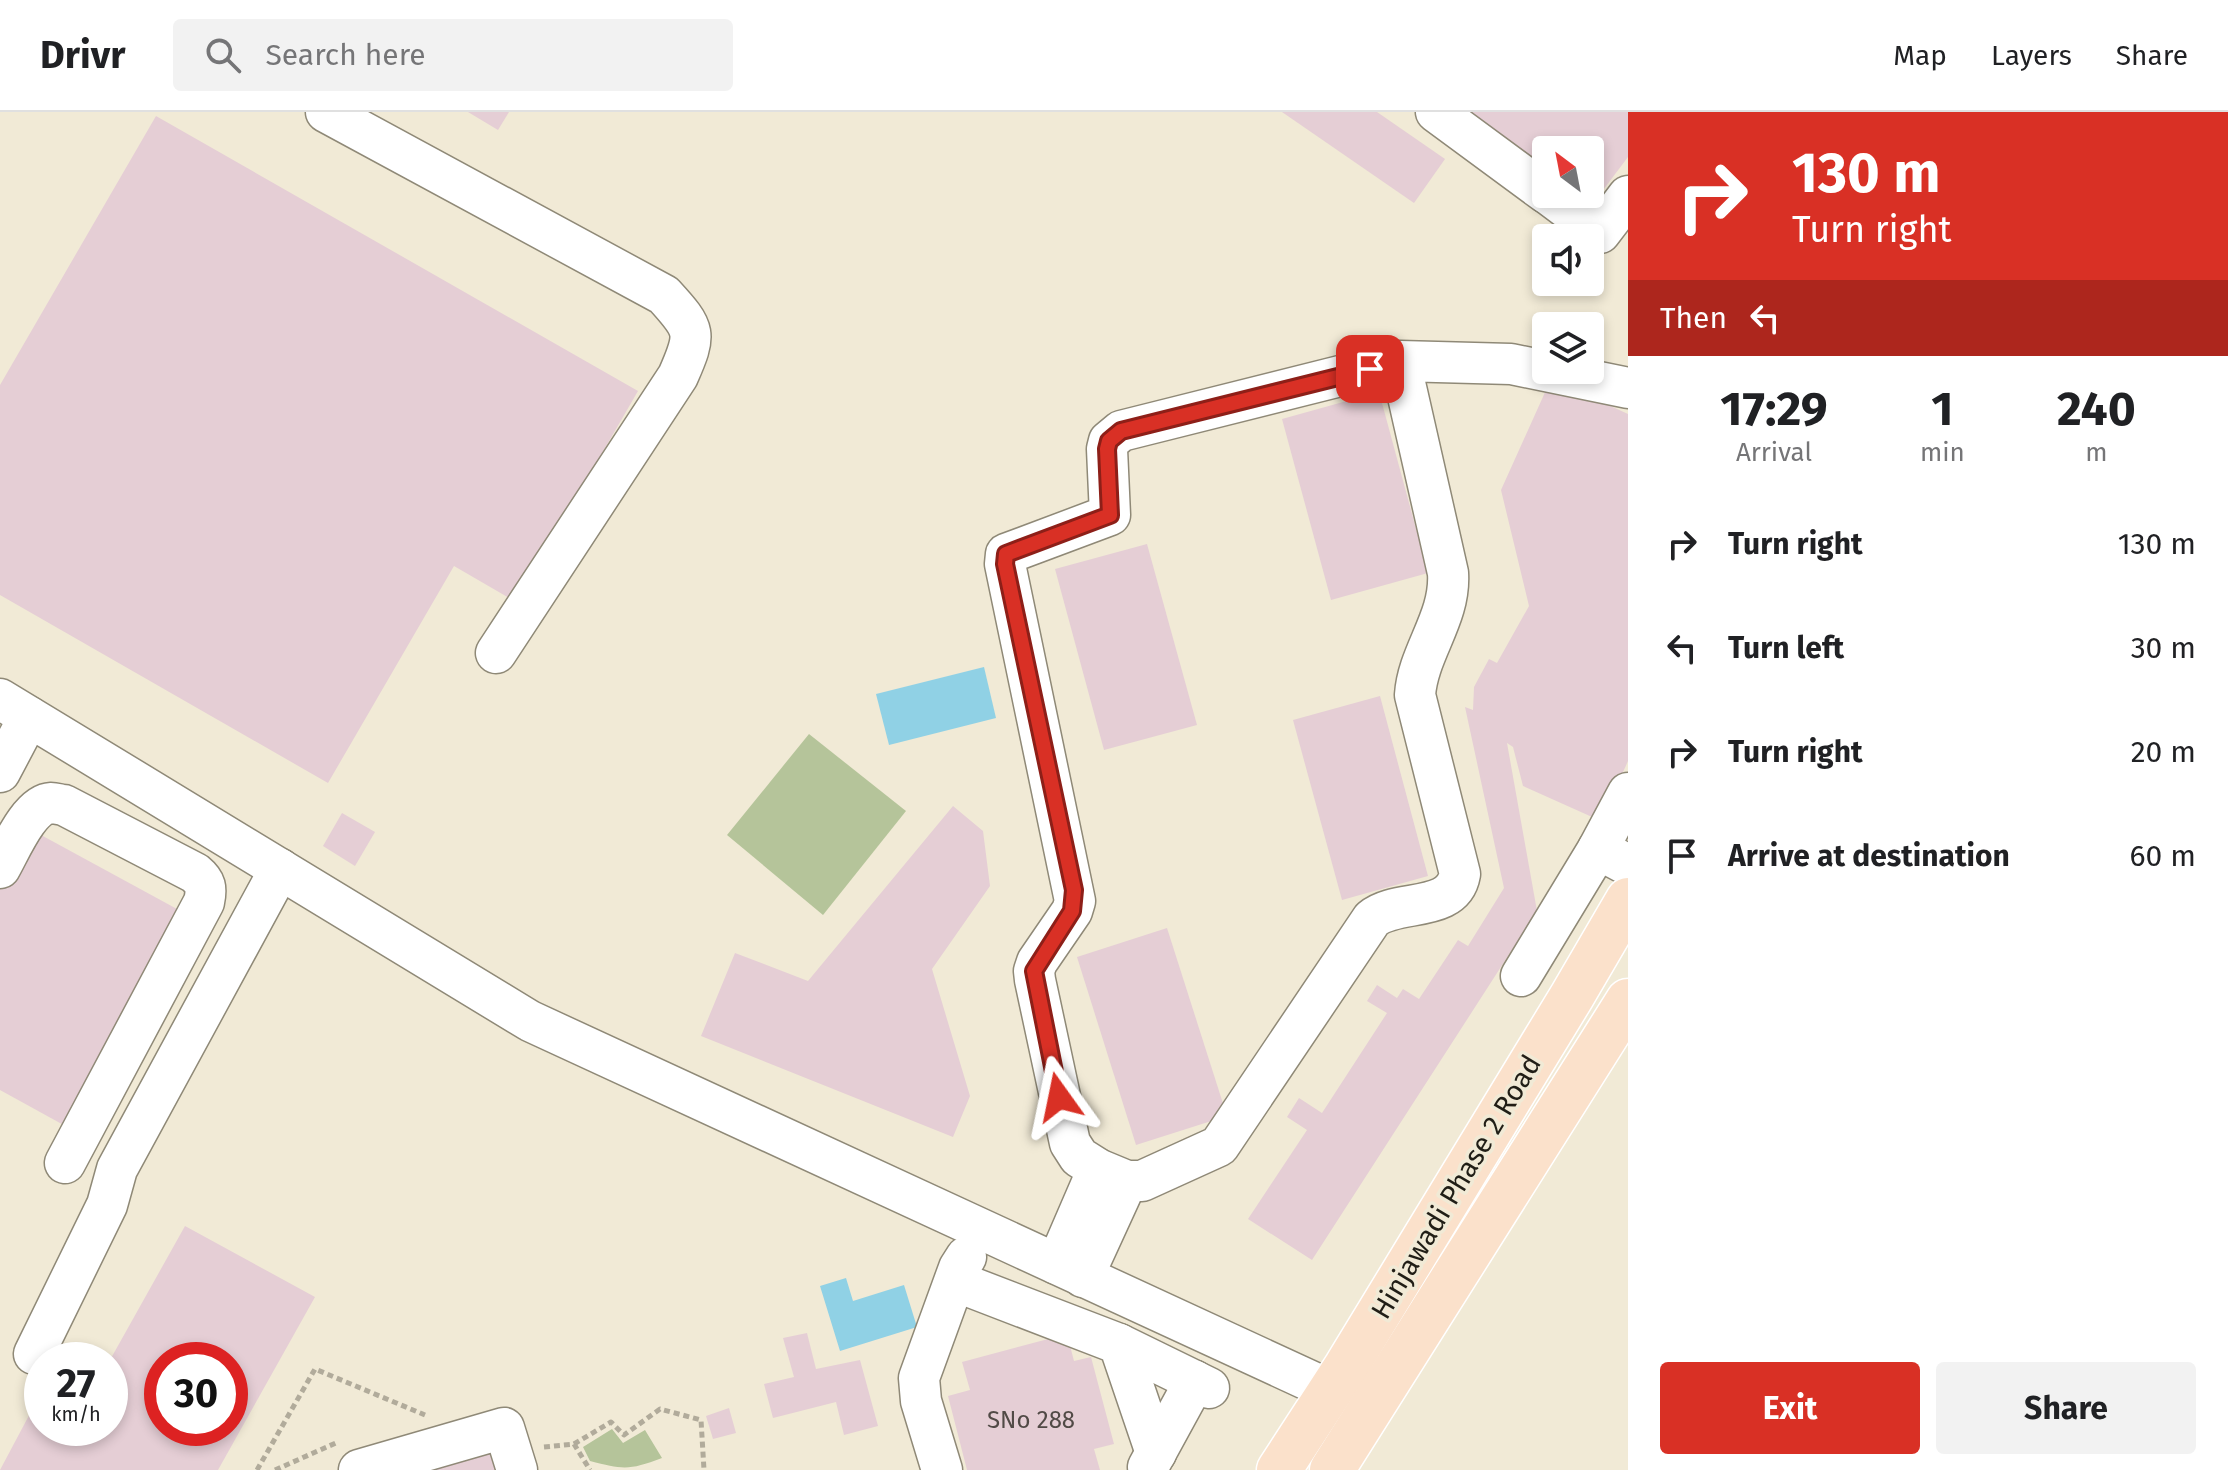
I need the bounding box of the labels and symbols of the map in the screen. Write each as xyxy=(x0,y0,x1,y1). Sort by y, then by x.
north arrow xyxy=(1532,136,1604,208)
pin xyxy=(1336,335,1404,403)
street label: Hinjawadi Phase 2 Road xyxy=(1364,1049,1548,1325)
position arrow xyxy=(1017,1055,1101,1139)
speed limit sign: 30 xyxy=(144,1342,248,1446)
house number: SNo 288 xyxy=(987,1406,1075,1434)

